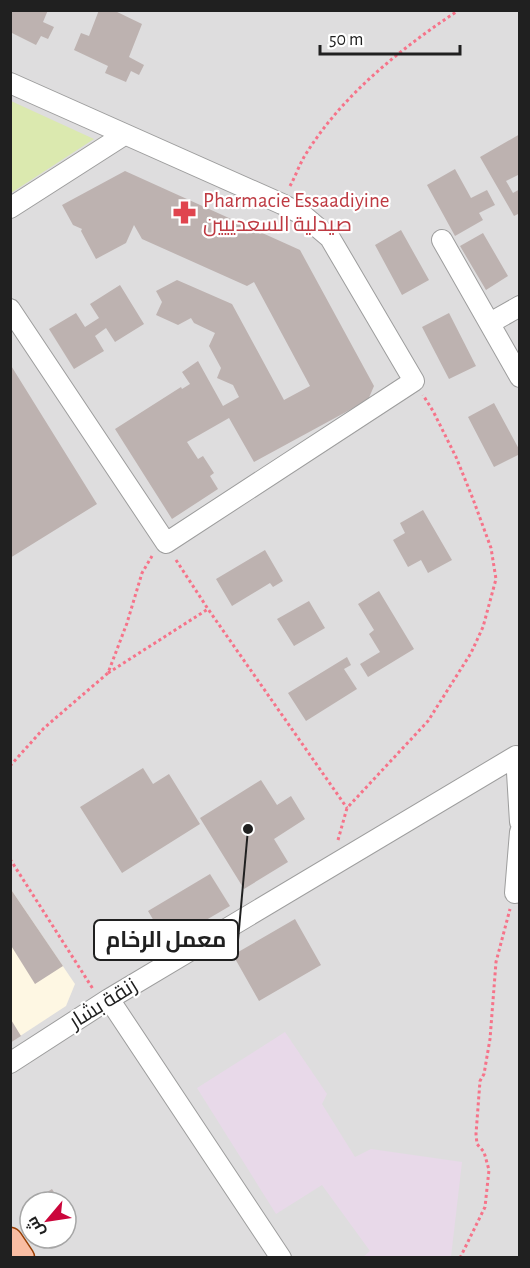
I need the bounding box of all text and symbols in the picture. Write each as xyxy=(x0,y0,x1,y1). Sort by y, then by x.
scale bar xyxy=(320,18,460,56)
text: 50 m xyxy=(329,31,363,49)
place label: Pharmacie Essaadiyine صيدلية السعدييين xyxy=(203,190,389,237)
pharmacy icon: Pharmacie Essaadiyine صيدلية السعدييين xyxy=(172,199,198,225)
callout: معمل الرخام xyxy=(94,920,238,960)
text: معمل الرخام xyxy=(106,929,226,955)
street label: زنقة بشار xyxy=(65,975,141,1034)
north arrow xyxy=(18,1190,78,1250)
text: ش xyxy=(23,1213,49,1240)

